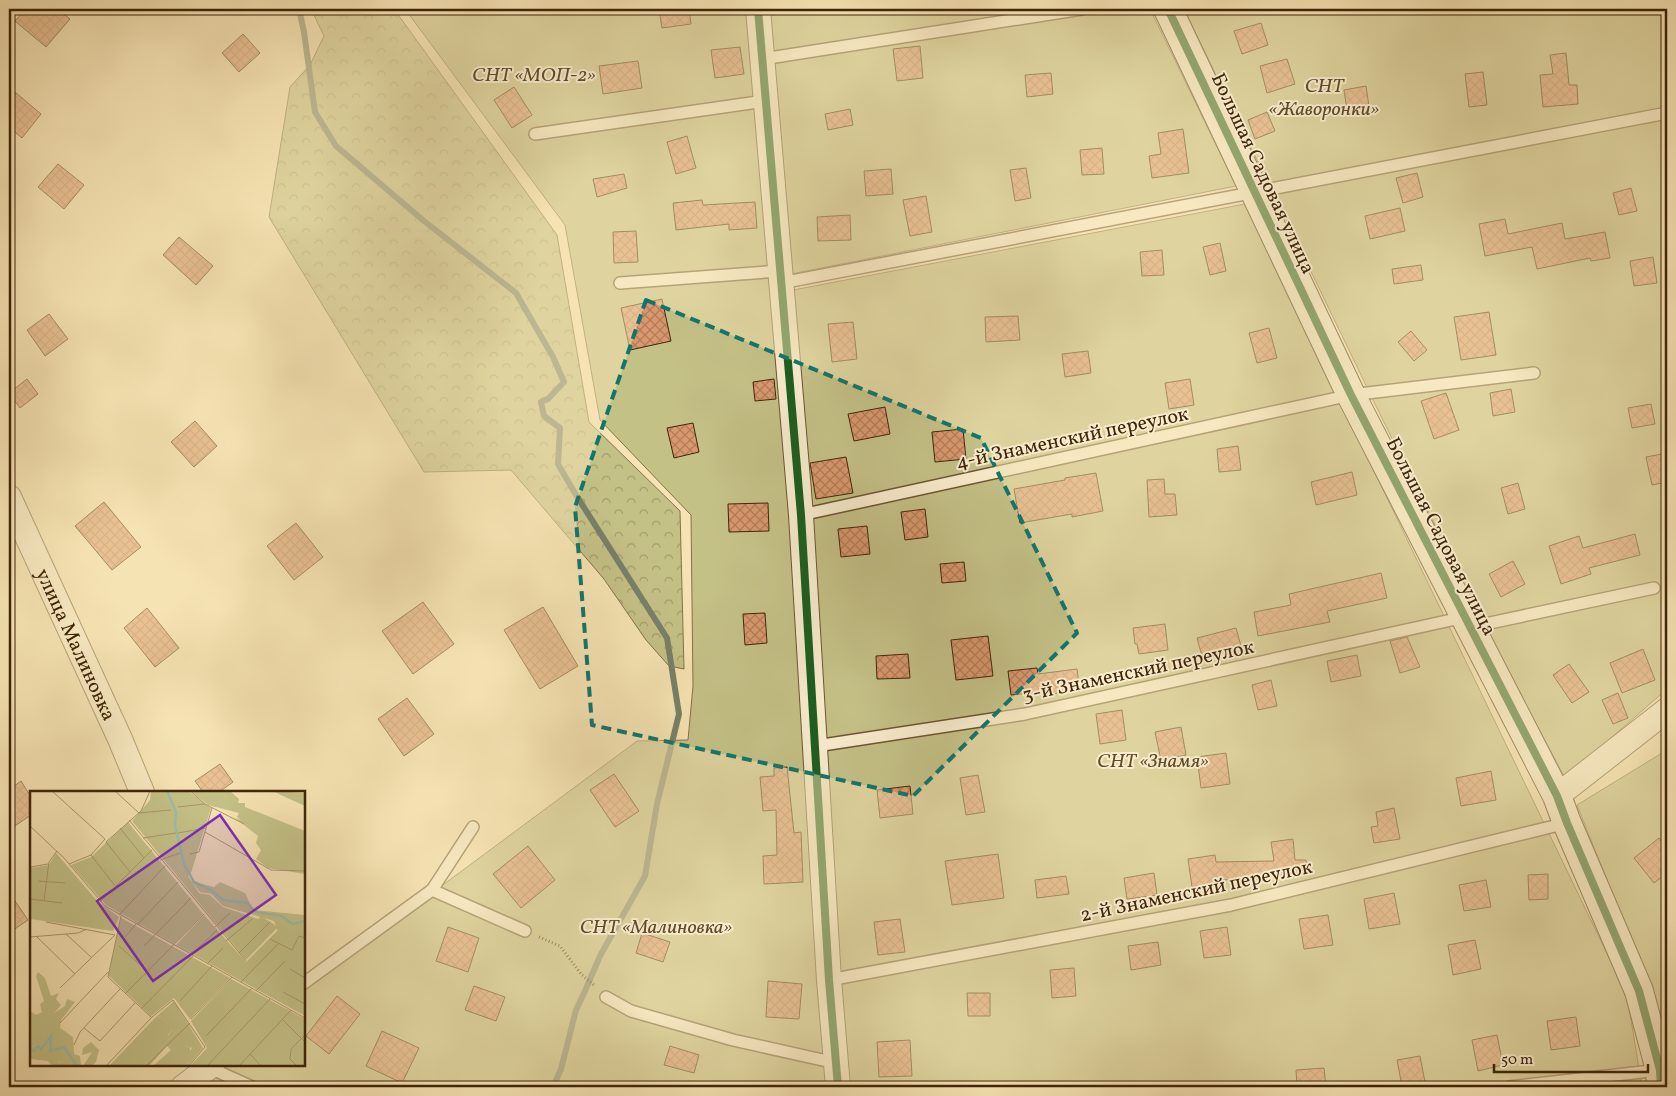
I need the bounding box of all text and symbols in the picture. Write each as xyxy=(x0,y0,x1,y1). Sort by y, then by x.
park label: СНТ «МОП-2» xyxy=(472,62,596,90)
street label: Большая Садовая улица xyxy=(1203,69,1321,279)
park label: СНТ «Жаворонки» xyxy=(1269,73,1380,124)
street label: 4-й Знаменский переулок xyxy=(954,401,1191,477)
street label: Большая Садовая улица xyxy=(1378,433,1502,641)
street label: улица Малиновка xyxy=(28,564,122,726)
street label: 3-й Знаменский переулок xyxy=(1020,634,1257,710)
park label: СНТ «Знамя» xyxy=(1097,748,1209,776)
inset map xyxy=(30,791,305,1066)
street label: 2-й Знаменский переулок xyxy=(1078,854,1315,930)
park label: СНТ «Малиновка» xyxy=(580,914,733,942)
scale bar xyxy=(1494,1041,1647,1073)
text: 50 m xyxy=(1501,1050,1533,1071)

